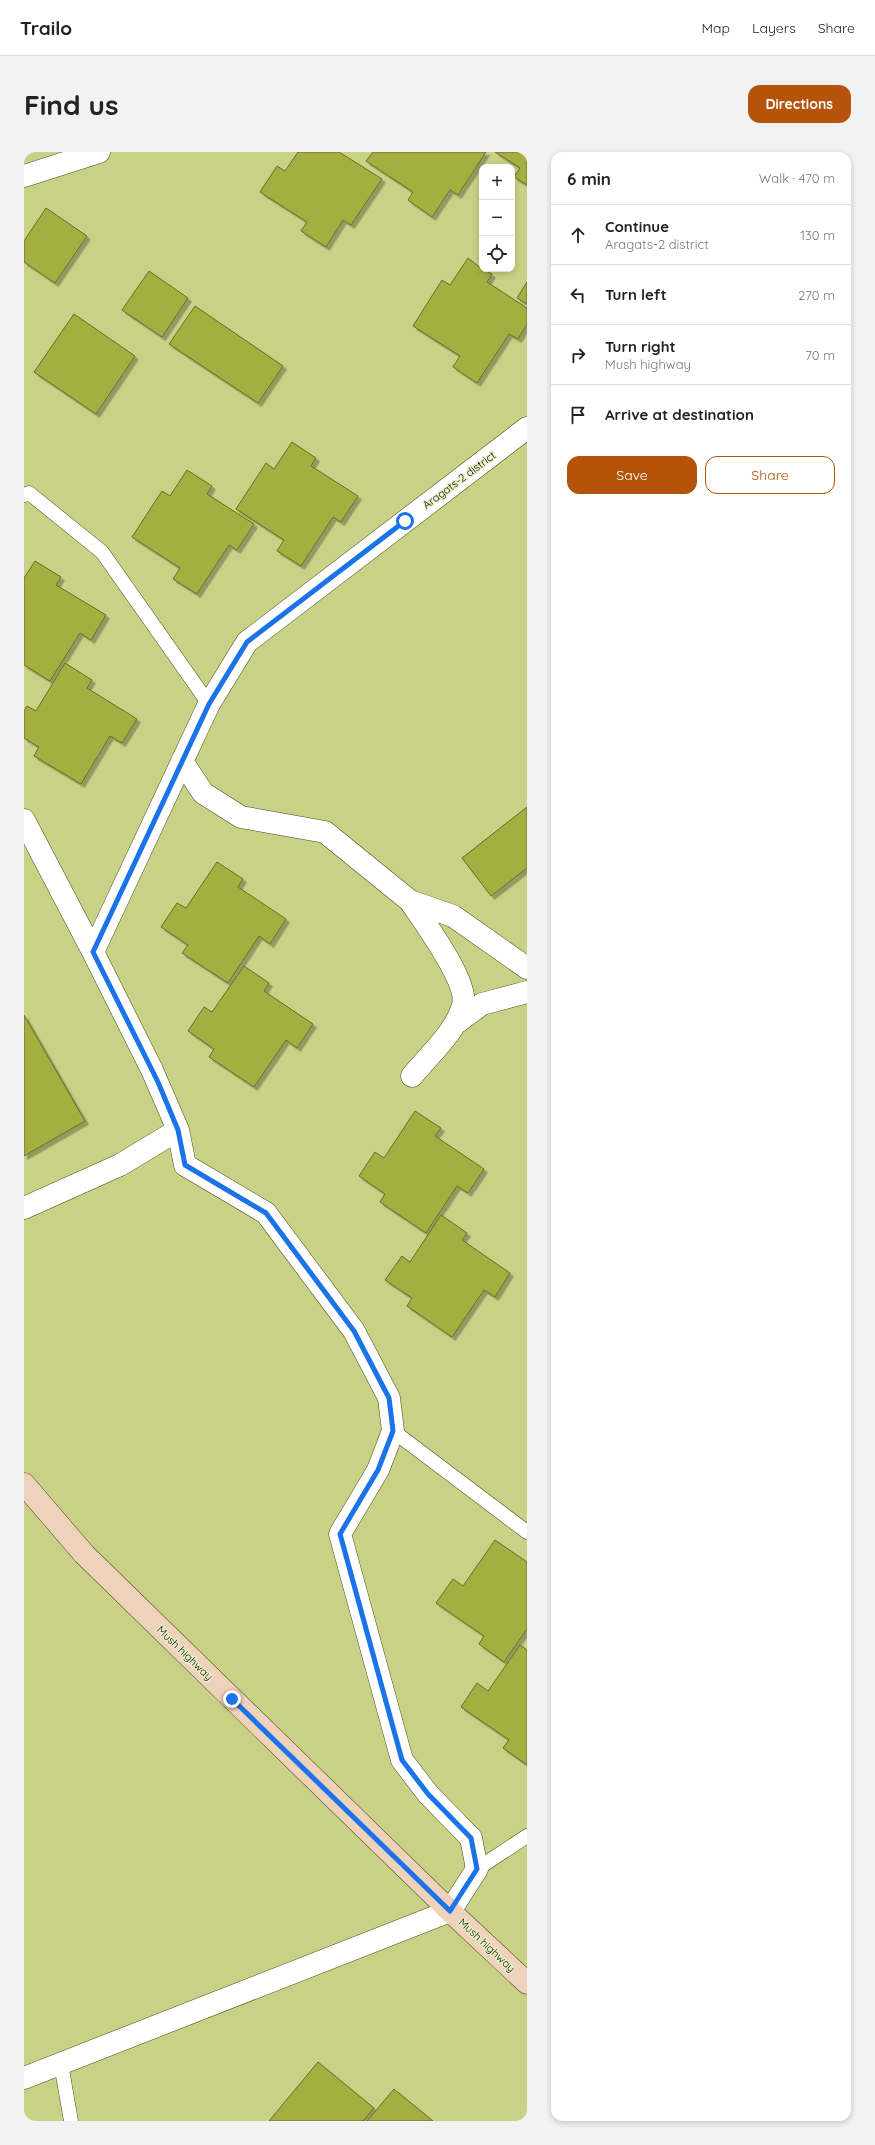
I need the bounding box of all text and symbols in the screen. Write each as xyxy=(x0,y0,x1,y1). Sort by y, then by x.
text: Trailo xyxy=(20,16,72,40)
text: Map xyxy=(701,19,730,37)
text: Layers xyxy=(752,19,796,37)
text: Share xyxy=(818,19,855,37)
button: Directions xyxy=(748,85,851,123)
text: Find us xyxy=(24,87,118,122)
map controls xyxy=(479,164,515,272)
button: + xyxy=(479,164,515,200)
text: 6 min xyxy=(567,168,611,189)
text: Walk · 470 m xyxy=(759,170,835,186)
button: − xyxy=(479,200,515,236)
text: Continue xyxy=(605,217,669,236)
icon: ahead xyxy=(567,224,589,246)
text: 130 m xyxy=(800,227,835,243)
button: locate xyxy=(479,236,515,272)
text: Aragats-2 district xyxy=(605,236,709,252)
icon: left xyxy=(567,284,589,306)
text: Turn left xyxy=(605,285,667,304)
text: 270 m xyxy=(798,287,835,303)
text: Turn right xyxy=(605,337,676,356)
icon: right xyxy=(567,344,589,366)
text: 70 m xyxy=(805,347,835,363)
text: Mush highway xyxy=(605,356,691,372)
icon: arrive xyxy=(567,404,589,426)
text: Arrive at destination xyxy=(605,405,754,424)
street label: Aragats-2 district xyxy=(420,448,498,512)
button: Save xyxy=(567,456,697,494)
button: Share xyxy=(705,456,835,494)
route start xyxy=(396,512,414,530)
street label: Mush highway xyxy=(154,1623,216,1683)
route end xyxy=(223,1690,241,1708)
street label: Mush highway xyxy=(456,1915,518,1975)

